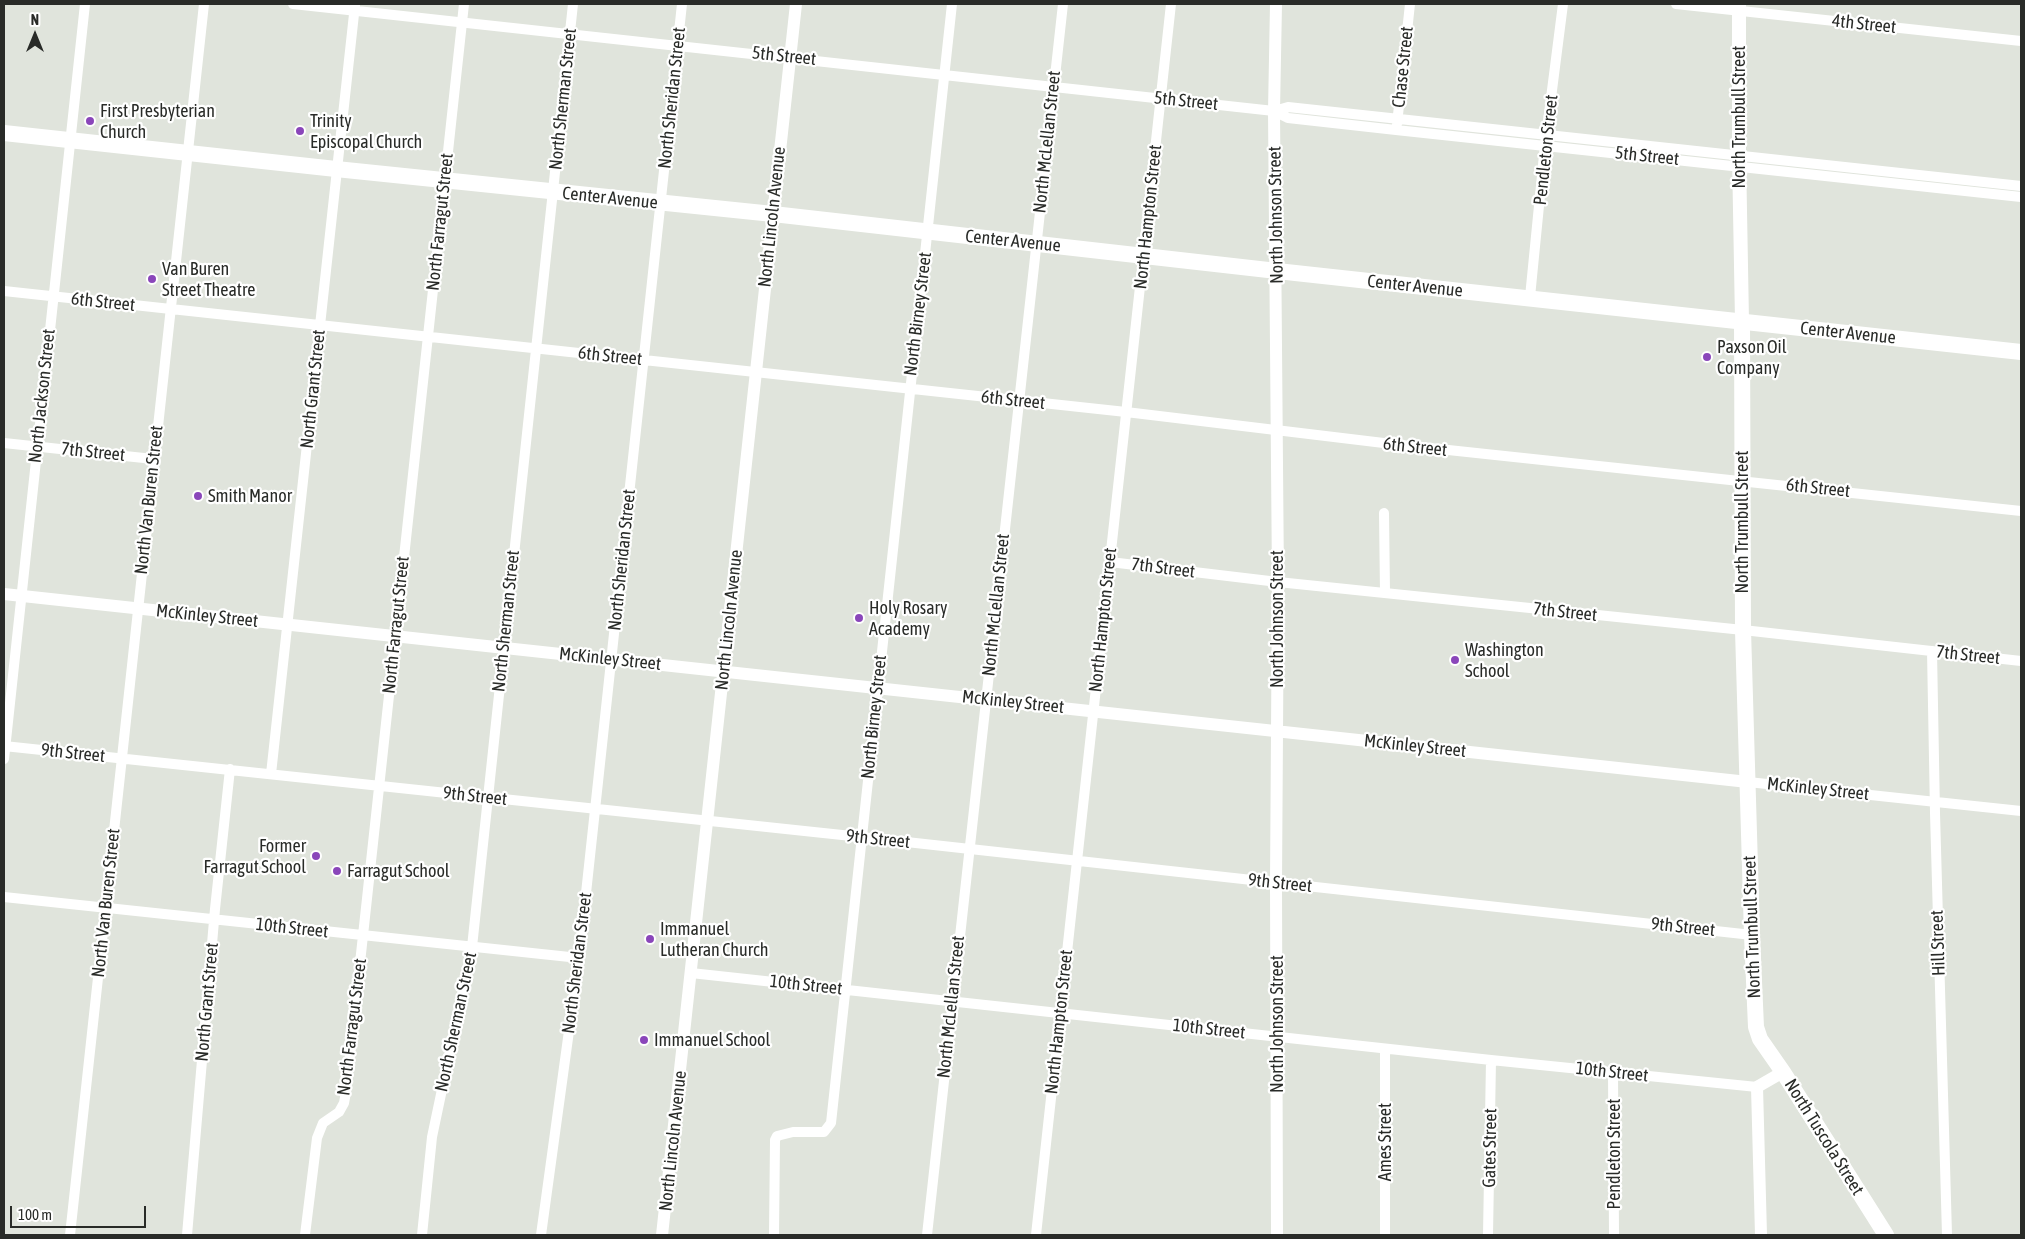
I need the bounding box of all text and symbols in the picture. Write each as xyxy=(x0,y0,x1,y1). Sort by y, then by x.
north arrow xyxy=(10,10,60,60)
street label: 4th Street xyxy=(1831,10,1897,38)
text: N xyxy=(31,12,39,28)
street label: Chase Street xyxy=(1388,25,1418,109)
street label: North Sheridan Street xyxy=(654,26,690,170)
street label: North Sherman Street xyxy=(545,27,581,171)
street label: 5th Street xyxy=(751,42,817,70)
street label: North Trumbull Street xyxy=(1728,45,1750,189)
street label: North McLellan Street xyxy=(1029,70,1065,214)
street label: 5th Street xyxy=(1153,87,1219,115)
street label: Pendleton Street xyxy=(1529,94,1563,206)
place label: First Presbyterian Church xyxy=(100,100,215,142)
place label: Trinity Episcopal Church xyxy=(310,110,422,152)
marker: First Presbyterian Church xyxy=(84,115,96,127)
marker: Trinity Episcopal Church xyxy=(294,125,306,137)
street label: 5th Street xyxy=(1614,142,1680,170)
street label: North Hampton Street xyxy=(1130,144,1166,290)
street label: North Lincoln Avenue xyxy=(754,146,790,288)
street label: North Johnson Street xyxy=(1264,146,1288,284)
street label: North Farragut Street xyxy=(422,152,458,292)
street label: Center Avenue xyxy=(561,182,659,214)
street label: Center Avenue xyxy=(964,225,1062,257)
street label: North Birney Street xyxy=(900,251,936,377)
place label: Van Buren Street Theatre xyxy=(162,258,255,300)
street label: Center Avenue xyxy=(1366,270,1464,302)
marker: Van Buren Street Theatre xyxy=(146,273,158,285)
street label: 6th Street xyxy=(70,288,136,316)
street label: Center Avenue xyxy=(1799,317,1897,349)
street label: North Jackson Street xyxy=(24,328,60,464)
street label: North Grant Street xyxy=(296,329,330,449)
place label: Paxson Oil Company xyxy=(1717,336,1787,378)
street label: 6th Street xyxy=(577,342,643,370)
marker: Paxson Oil Company xyxy=(1701,351,1713,363)
street label: 6th Street xyxy=(980,386,1046,414)
street label: North Van Buren Street xyxy=(130,424,168,576)
street label: 6th Street xyxy=(1382,433,1448,461)
street label: 7th Street xyxy=(60,438,126,466)
street label: North Trumbull Street xyxy=(1731,450,1753,594)
street label: 6th Street xyxy=(1785,474,1851,502)
place label: Smith Manor xyxy=(208,485,292,507)
street label: North Sheridan Street xyxy=(604,488,640,632)
marker: Smith Manor xyxy=(192,490,204,502)
street label: North McLellan Street xyxy=(978,533,1014,677)
street label: North Hampton Street xyxy=(1085,547,1121,693)
street label: North Sherman Street xyxy=(488,549,524,693)
street label: North Lincoln Avenue xyxy=(711,549,747,691)
street label: North Johnson Street xyxy=(1266,550,1288,688)
street label: 7th Street xyxy=(1130,553,1196,583)
street label: North Farragut Street xyxy=(378,555,414,695)
place label: Holy Rosary Academy xyxy=(869,597,947,640)
street label: 7th Street xyxy=(1532,598,1598,626)
street label: McKinley Street xyxy=(155,600,259,632)
marker: Holy Rosary Academy xyxy=(853,612,865,624)
place label: Washington School xyxy=(1465,639,1544,682)
street label: 7th Street xyxy=(1935,641,2001,669)
street label: McKinley Street xyxy=(558,643,662,675)
street label: North Birney Street xyxy=(857,654,891,780)
marker: Washington School xyxy=(1449,654,1461,666)
street label: McKinley Street xyxy=(961,686,1065,718)
street label: McKinley Street xyxy=(1363,730,1467,762)
street label: 9th Street xyxy=(40,739,106,767)
street label: McKinley Street xyxy=(1766,773,1870,805)
street label: 9th Street xyxy=(442,782,508,810)
street label: 9th Street xyxy=(845,825,911,853)
street label: North Van Buren Street xyxy=(87,827,125,979)
place label: Former Farragut School xyxy=(203,835,306,878)
marker: Former Farragut School xyxy=(310,850,322,862)
street label: North Trumbull Street xyxy=(1739,855,1765,999)
place label: Farragut School xyxy=(347,860,450,882)
marker: Farragut School xyxy=(331,865,343,877)
street label: 9th Street xyxy=(1247,869,1313,897)
street label: North Sheridan Street xyxy=(558,891,596,1035)
street label: Hill Street xyxy=(1926,910,1950,976)
street label: 10th Street xyxy=(255,913,329,943)
street label: 9th Street xyxy=(1650,913,1716,941)
place label: Immanuel Lutheran Church xyxy=(660,918,768,961)
marker: Immanuel Lutheran Church xyxy=(644,933,656,945)
street label: North McLellan Street xyxy=(933,935,969,1079)
street label: North Grant Street xyxy=(191,942,223,1062)
street label: North Hampton Street xyxy=(1041,949,1077,1095)
street label: North Sherman Street xyxy=(431,950,481,1094)
street label: North Johnson Street xyxy=(1266,955,1288,1093)
street label: North Farragut Street xyxy=(333,957,371,1097)
street label: 10th Street xyxy=(769,970,843,1000)
street label: 10th Street xyxy=(1172,1014,1246,1044)
place label: Immanuel School xyxy=(654,1029,770,1051)
marker: Immanuel School xyxy=(638,1034,650,1046)
street label: 10th Street xyxy=(1575,1057,1649,1087)
street label: North Lincoln Avenue xyxy=(655,1070,691,1212)
street label: North Tuscola Street xyxy=(1780,1075,1868,1199)
street label: Pendleton Street xyxy=(1603,1099,1625,1209)
street label: Ames Street xyxy=(1374,1103,1396,1181)
street label: Gates Street xyxy=(1479,1108,1501,1188)
scale bar xyxy=(12,1196,149,1228)
text: 100 m xyxy=(18,1206,52,1223)

